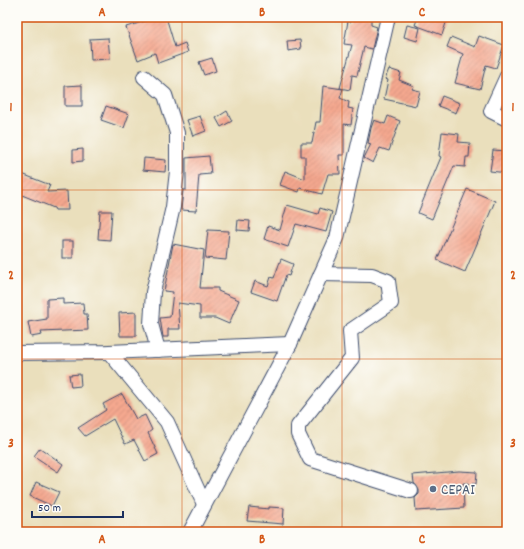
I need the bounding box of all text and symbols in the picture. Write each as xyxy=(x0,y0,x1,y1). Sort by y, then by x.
text: A xyxy=(98,4,106,23)
text: B xyxy=(259,4,265,23)
text: C xyxy=(419,4,426,23)
text: 1 xyxy=(10,99,13,118)
text: 1 xyxy=(512,99,515,118)
text: 2 xyxy=(8,267,14,286)
text: 2 xyxy=(510,267,516,286)
text: 3 xyxy=(8,435,14,454)
text: 3 xyxy=(510,435,516,454)
place label: CEPAI xyxy=(441,480,475,502)
marker: CEPAI xyxy=(428,484,438,494)
scale bar xyxy=(32,493,123,519)
text: 50 m xyxy=(38,500,61,517)
text: A xyxy=(98,531,106,549)
text: B xyxy=(259,531,265,549)
text: C xyxy=(419,531,426,549)

